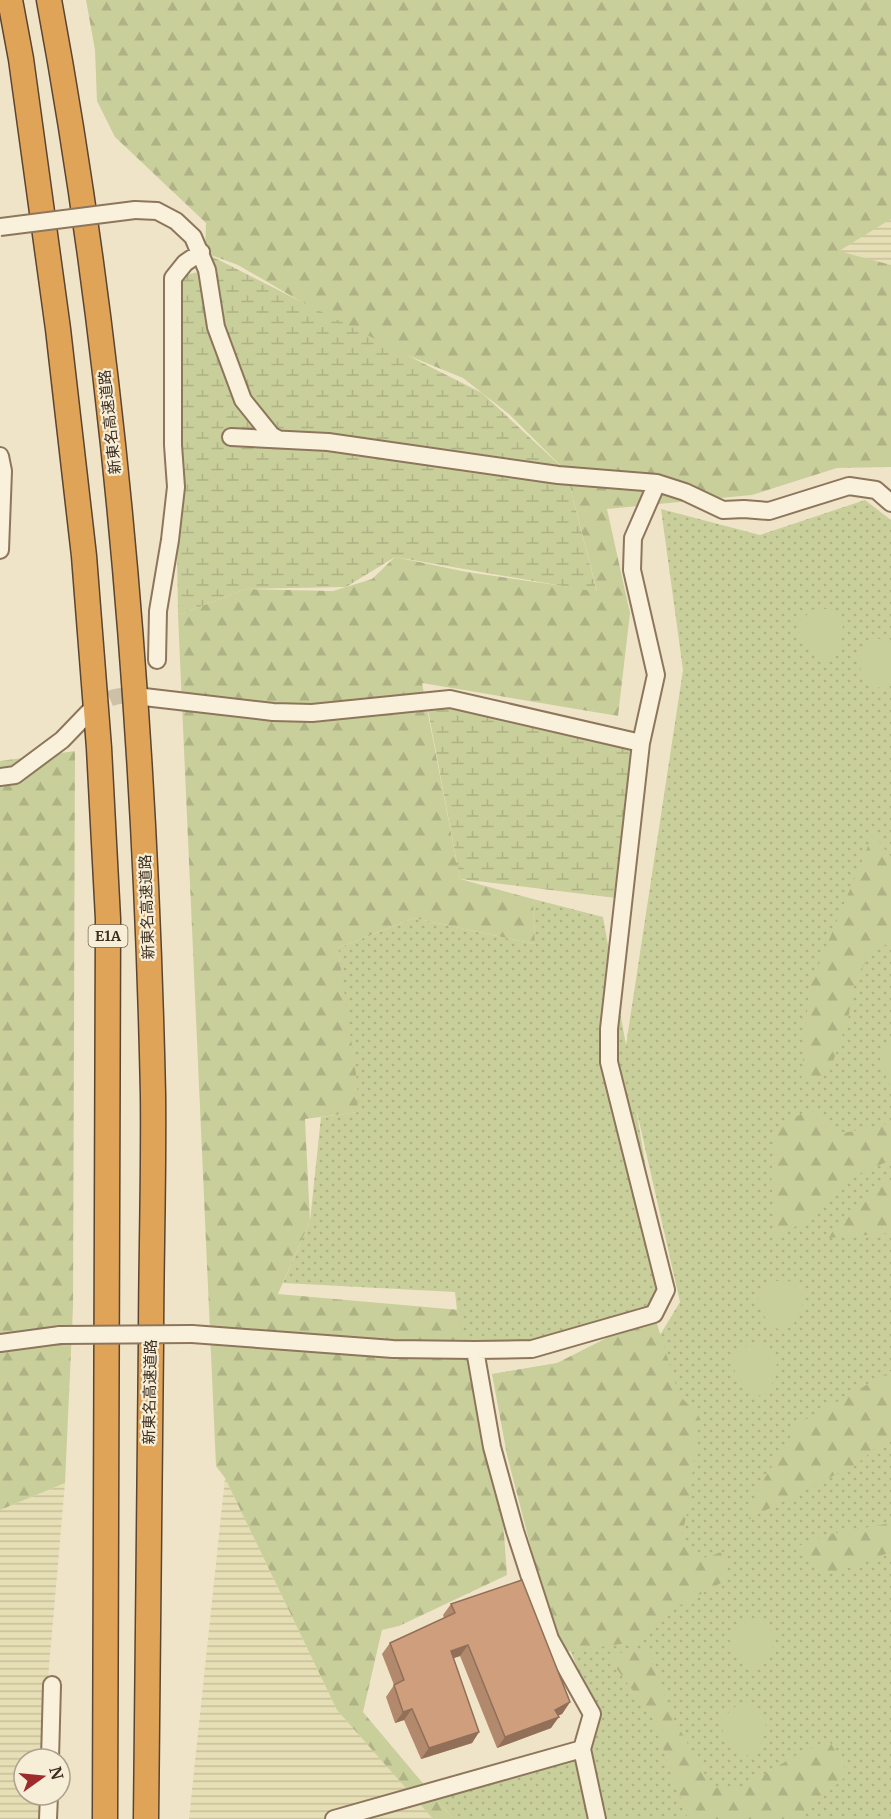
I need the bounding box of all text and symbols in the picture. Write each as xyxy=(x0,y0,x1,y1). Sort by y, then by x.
street label: 新東名高速道路 xyxy=(95,369,124,475)
street label: 新東名高速道路 xyxy=(135,854,158,960)
road number: E1A xyxy=(88,925,128,947)
street label: 新東名高速道路 xyxy=(139,1339,160,1445)
north arrow xyxy=(12,1747,72,1807)
text: N xyxy=(45,1764,68,1782)

